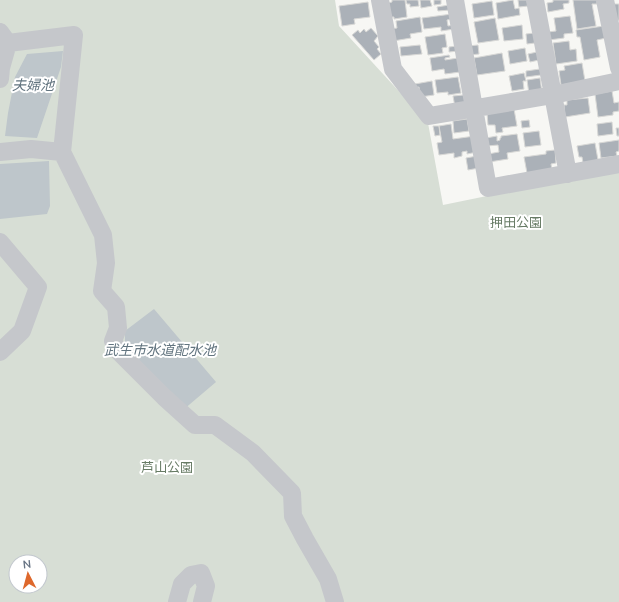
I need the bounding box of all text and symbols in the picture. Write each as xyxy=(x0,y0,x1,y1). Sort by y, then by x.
water label: 夫婦池 xyxy=(12,76,56,95)
park label: 押田公園 xyxy=(490,214,542,232)
water label: 武生市水道配水池 xyxy=(104,341,218,360)
park label: 芦山公園 xyxy=(141,459,193,477)
north arrow xyxy=(8,554,48,594)
text: N xyxy=(22,557,32,572)

